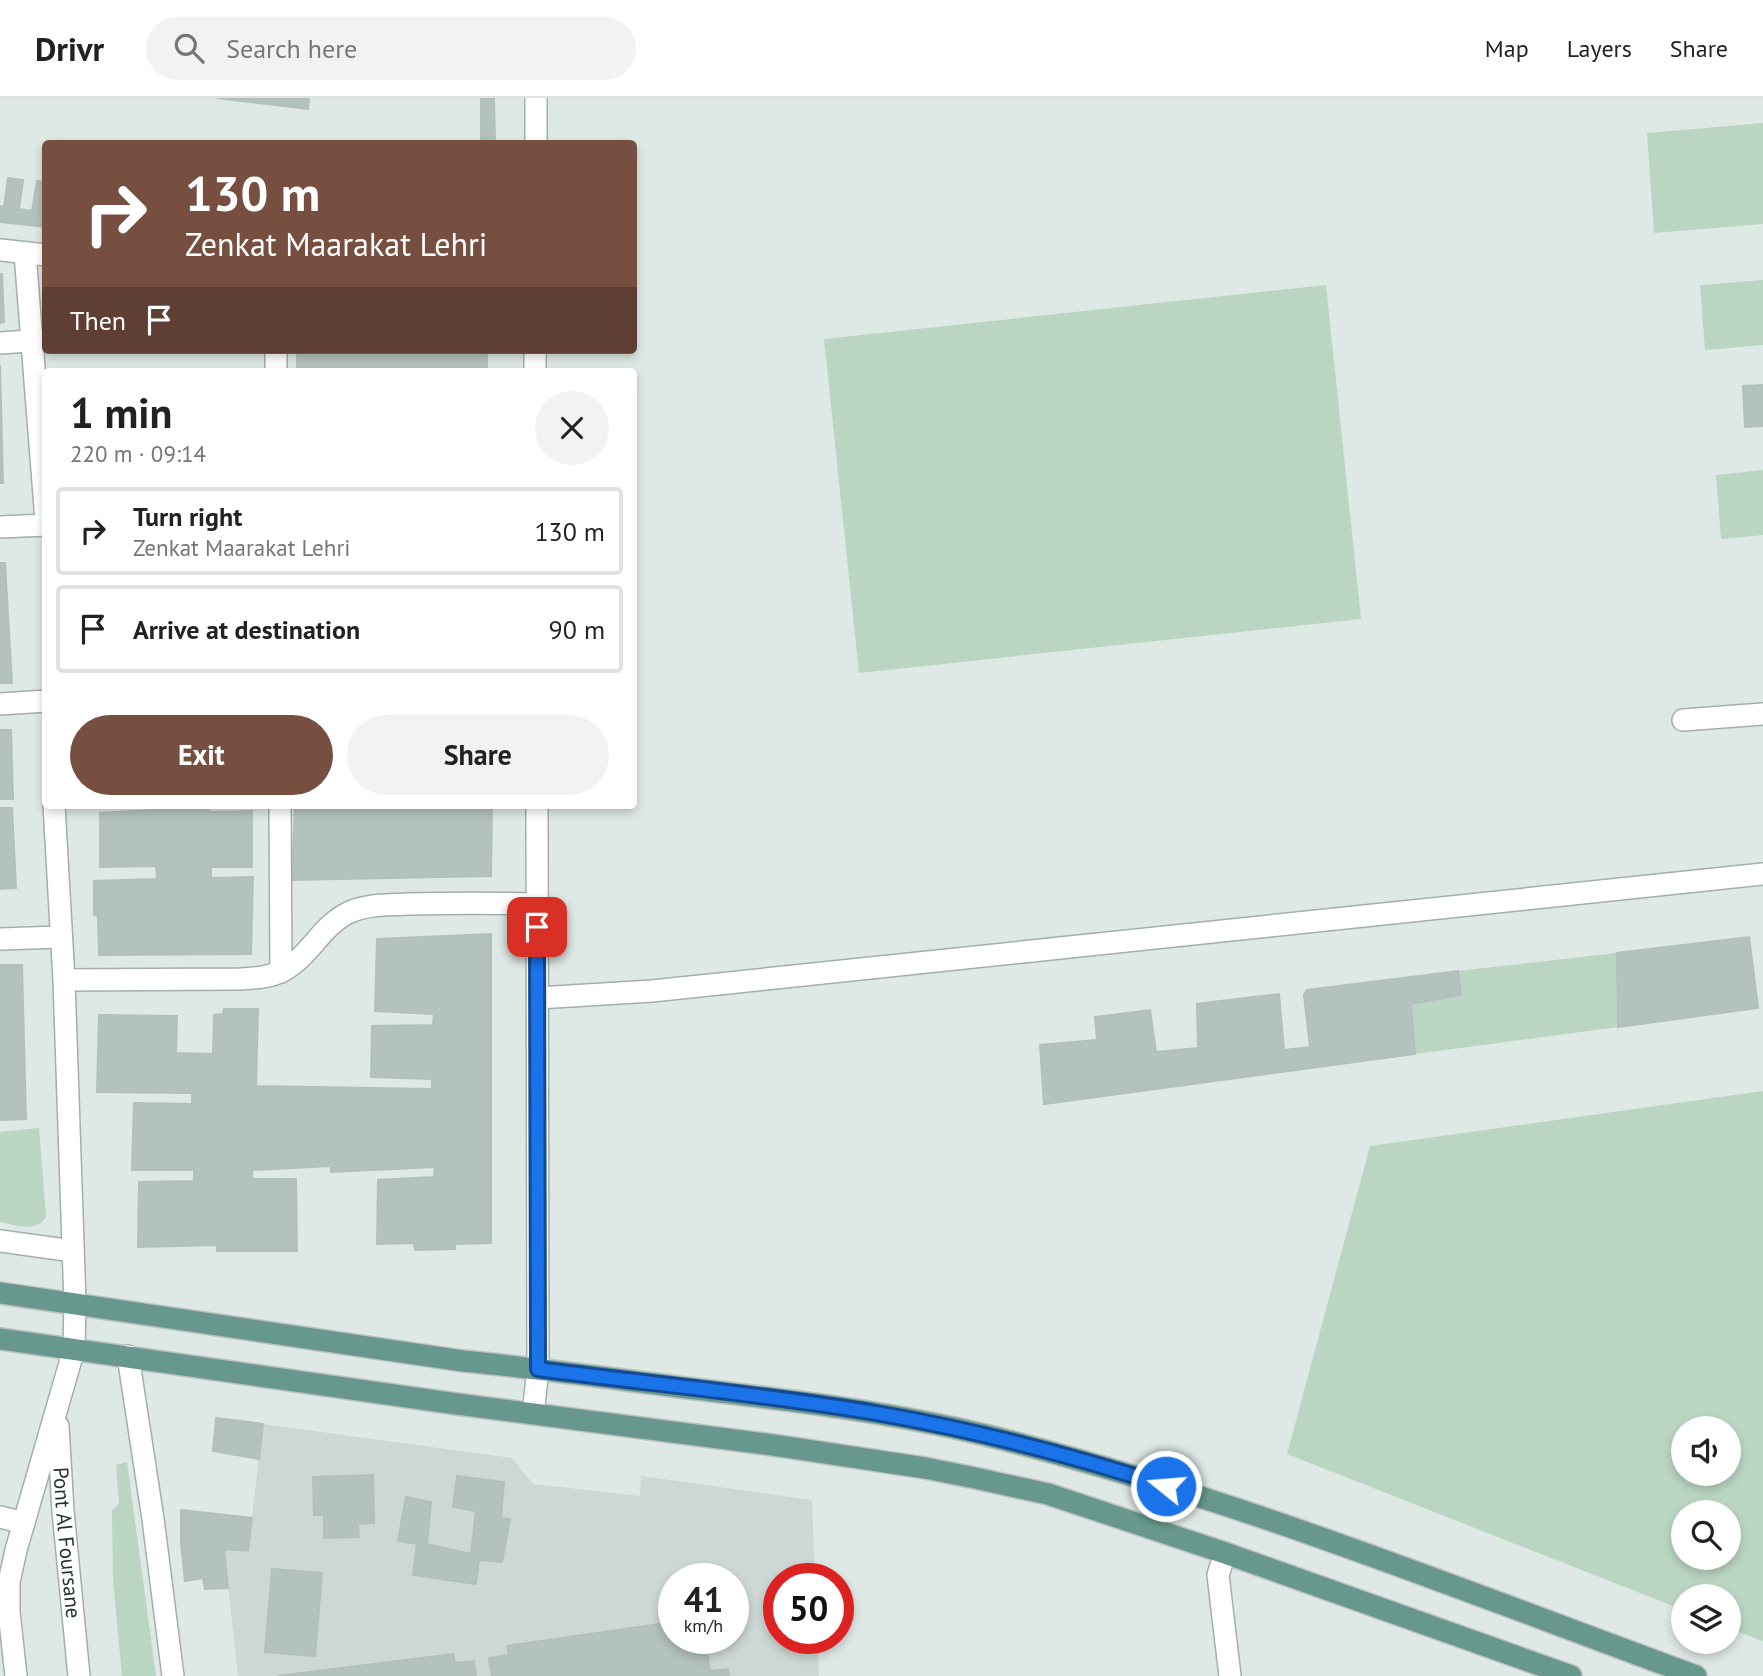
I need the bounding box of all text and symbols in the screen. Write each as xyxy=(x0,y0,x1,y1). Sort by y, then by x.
search box xyxy=(146,17,636,80)
text: Drivr xyxy=(35,27,104,70)
icon: search xyxy=(170,29,208,67)
text: Search here xyxy=(226,32,357,65)
text: Map xyxy=(1485,33,1529,64)
text: Layers xyxy=(1567,33,1632,64)
text: Share xyxy=(1670,33,1728,64)
text: 130 m xyxy=(185,161,320,225)
icon: right xyxy=(70,168,161,259)
text: Zenkat Maarakat Lehri xyxy=(185,223,487,265)
icon: arrive xyxy=(140,301,178,339)
text: Then xyxy=(70,304,126,337)
text: 1 min xyxy=(70,385,172,440)
button: close xyxy=(535,391,609,465)
text: 220 m · 09:14 xyxy=(70,439,206,468)
text: Turn right xyxy=(133,500,242,533)
icon: right xyxy=(74,512,112,550)
text: 130 m xyxy=(534,515,605,548)
text: Zenkat Maarakat Lehri xyxy=(133,533,350,562)
icon: arrive xyxy=(74,610,112,648)
text: Arrive at destination xyxy=(133,613,360,646)
text: 90 m xyxy=(549,613,605,646)
button: Exit xyxy=(70,715,333,795)
button: Share xyxy=(347,715,609,795)
pin xyxy=(507,897,567,957)
icon: arrive xyxy=(518,908,556,946)
map controls xyxy=(1671,1416,1741,1654)
button: sound xyxy=(1671,1416,1741,1486)
position arrow xyxy=(1129,1449,1203,1523)
street label: Pont Al Foursane xyxy=(47,1466,87,1620)
button: search xyxy=(1671,1500,1741,1570)
speed limit sign: 50 xyxy=(763,1563,854,1654)
text: 41 xyxy=(684,1576,723,1622)
button: layers xyxy=(1671,1584,1741,1654)
text: km/h xyxy=(684,1614,723,1637)

